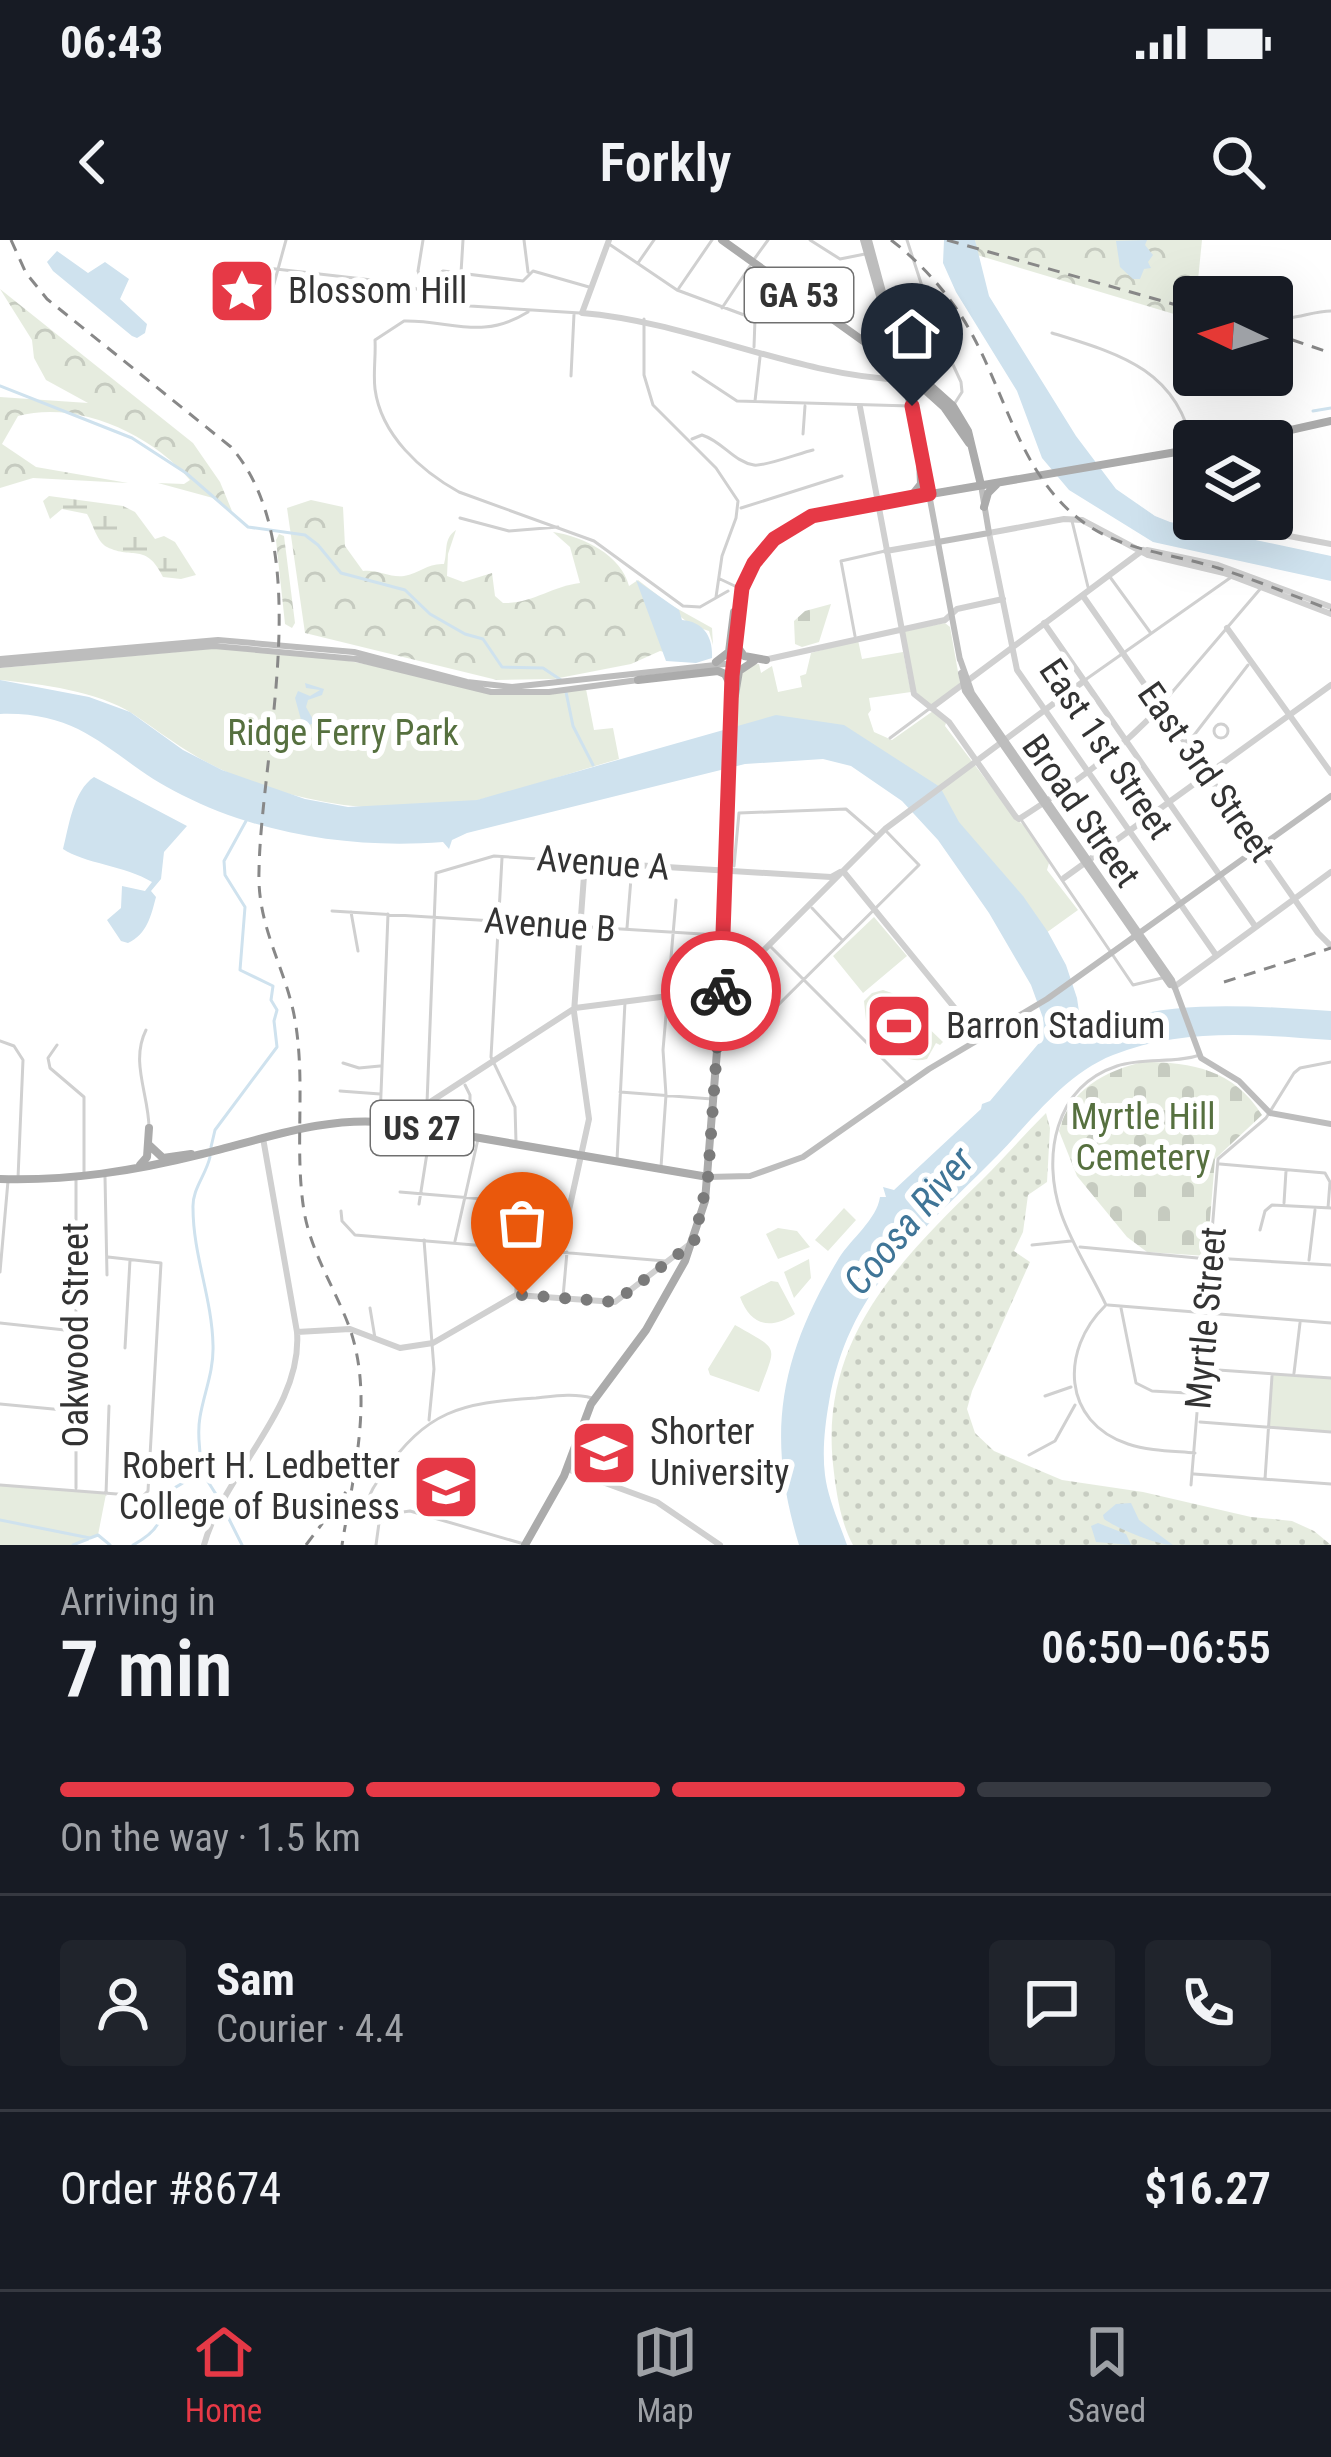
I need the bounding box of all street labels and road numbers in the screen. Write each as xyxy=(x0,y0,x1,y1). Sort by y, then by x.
road number: GA 53 xyxy=(745,268,853,322)
street label: East 1st Street xyxy=(1030,651,1182,847)
street label: East 3rd Street xyxy=(1129,674,1283,870)
street label: Broad Street xyxy=(1013,727,1149,895)
street label: Avenue A xyxy=(535,837,671,889)
street label: Avenue B xyxy=(483,899,617,951)
road number: US 27 xyxy=(371,1101,473,1155)
street label: Oakwood Street xyxy=(55,1222,97,1448)
street label: Myrtle Street xyxy=(1177,1225,1235,1411)

